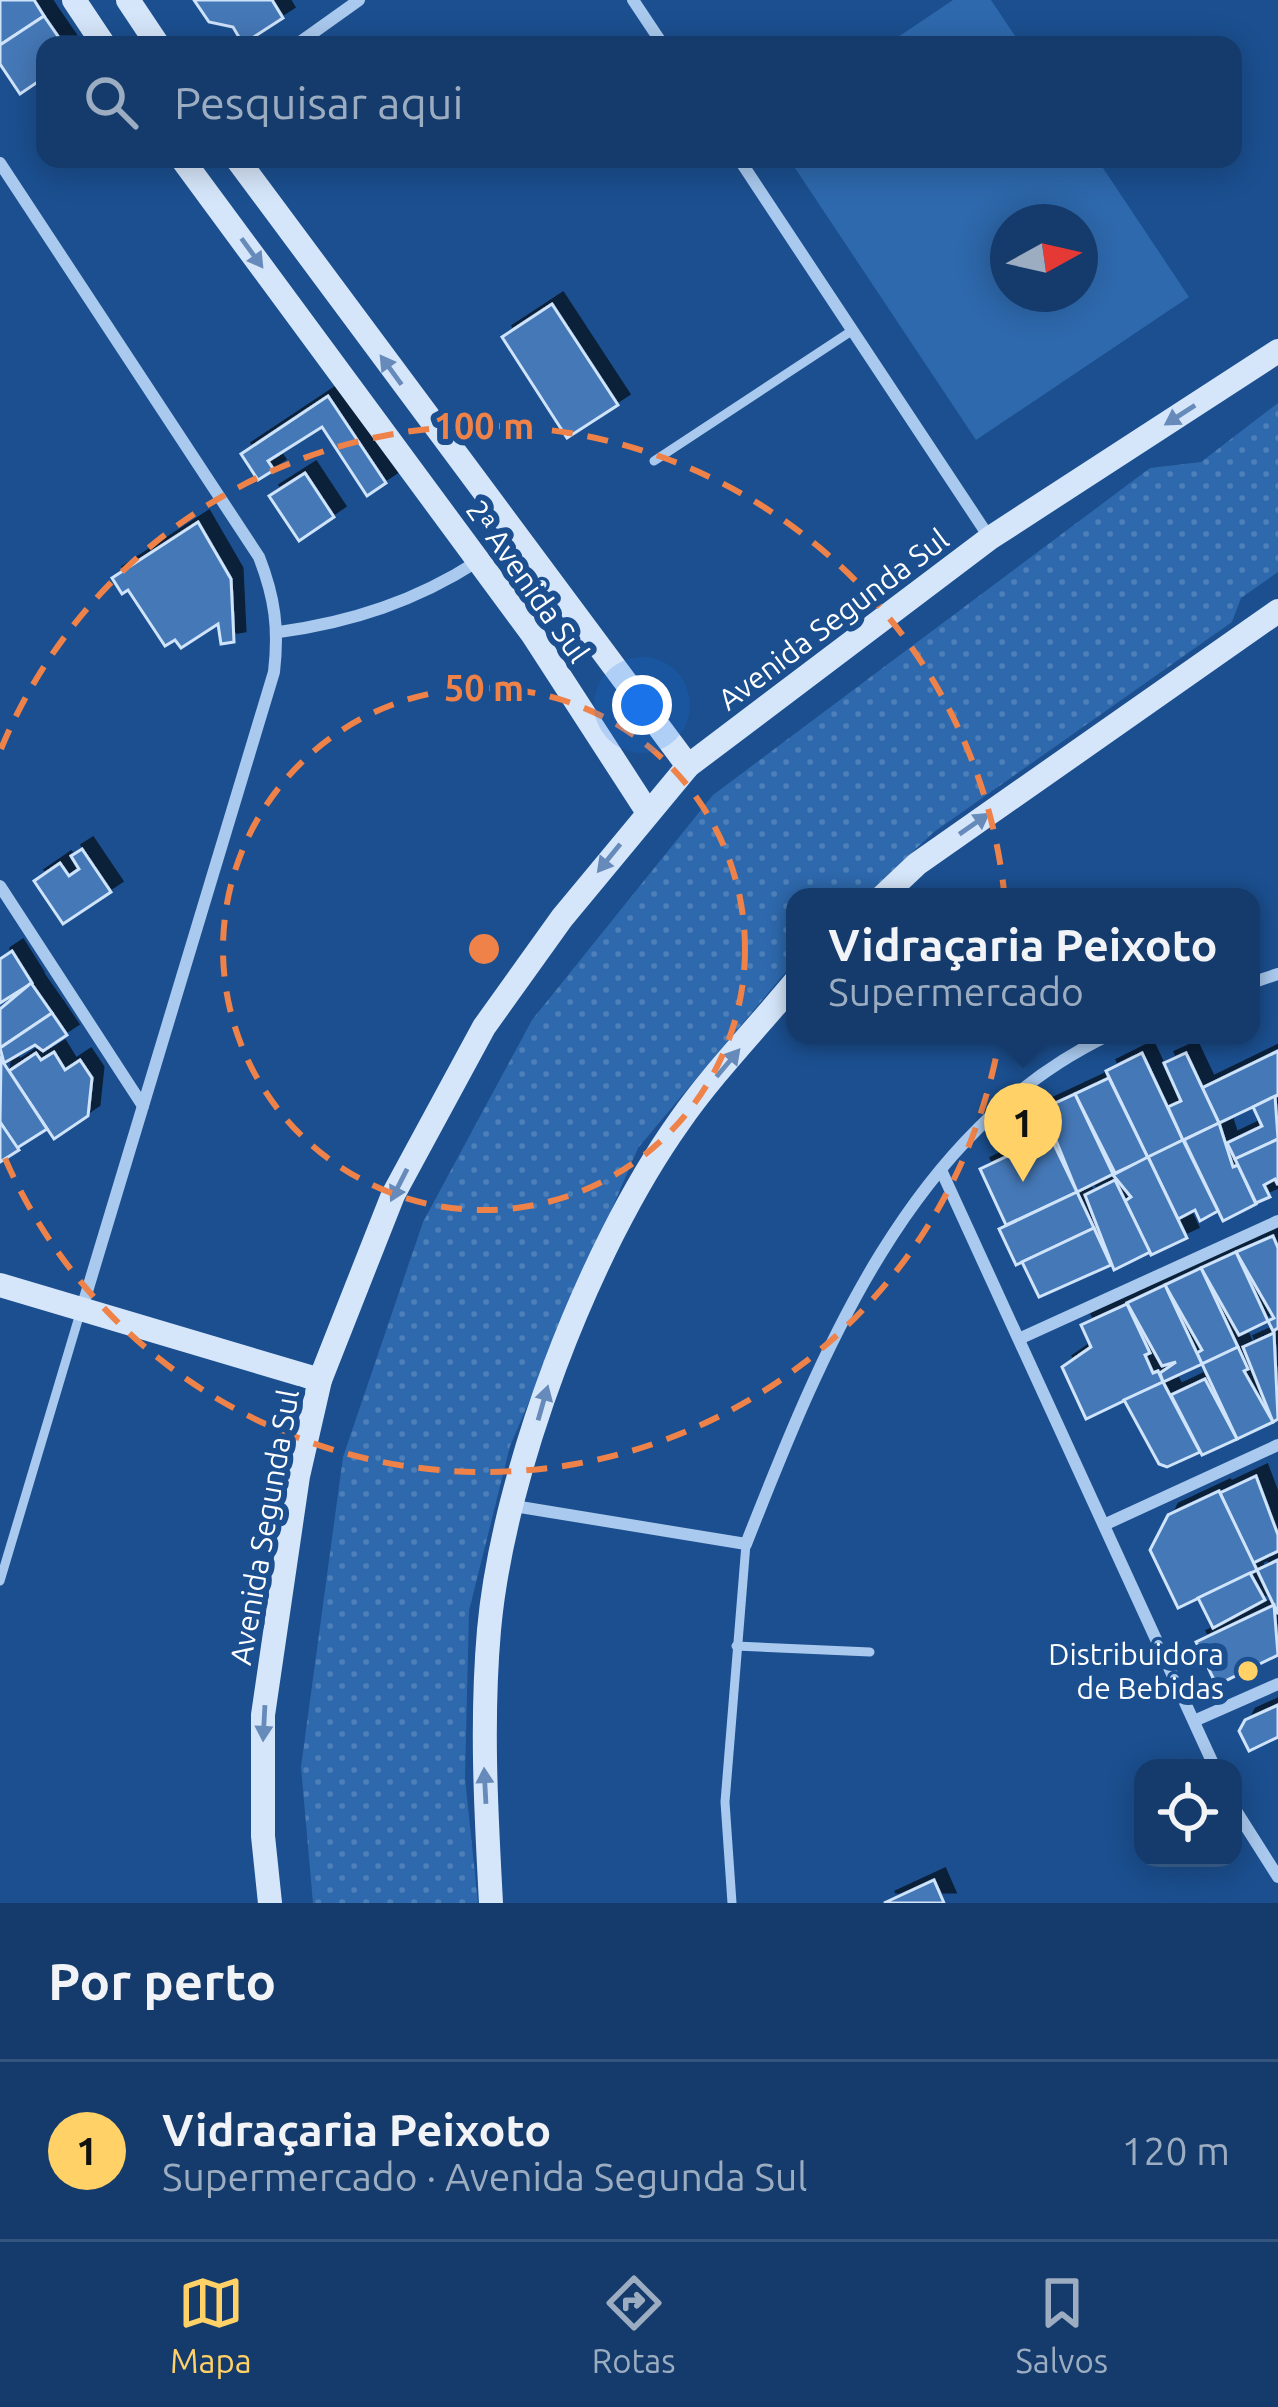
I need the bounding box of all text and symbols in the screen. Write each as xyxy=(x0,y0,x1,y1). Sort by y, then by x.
search box xyxy=(36,36,1242,168)
icon: search xyxy=(78,69,144,135)
text: Pesquisar aqui xyxy=(174,77,463,128)
north arrow xyxy=(990,204,1098,312)
one-way arrow xyxy=(239,237,263,269)
one-way arrow xyxy=(380,354,404,386)
one-way arrow xyxy=(1163,403,1196,425)
text: 100 m xyxy=(434,405,534,446)
street label: 2ᵃ Avenida Sul xyxy=(460,493,597,669)
street label: Avenida Segunda Sul xyxy=(711,521,955,716)
text: 50 m xyxy=(444,667,524,708)
your location xyxy=(612,675,672,735)
one-way arrow xyxy=(957,813,990,836)
one-way arrow xyxy=(597,843,623,874)
popup xyxy=(786,888,1260,1044)
text: Vidraçaria Peixoto xyxy=(828,919,1218,970)
centre of rings xyxy=(463,928,505,970)
text: Supermercado xyxy=(828,970,1084,1013)
one-way arrow xyxy=(715,1047,740,1078)
pin: 1 xyxy=(984,1083,1062,1182)
one-way arrow xyxy=(389,1168,409,1202)
one-way arrow xyxy=(535,1384,554,1421)
street label: Avenida Segunda Sul xyxy=(223,1387,305,1667)
place label: Distribuidora de Bebidas xyxy=(1048,1637,1224,1705)
marker: Distribuidora de Bebidas xyxy=(1235,1658,1261,1684)
one-way arrow xyxy=(254,1705,273,1743)
map controls xyxy=(1134,1759,1242,1867)
button: locate xyxy=(1134,1759,1242,1867)
one-way arrow xyxy=(475,1766,494,1804)
text: Por perto xyxy=(48,1952,276,2010)
text: Vidraçaria Peixoto xyxy=(162,2104,551,2155)
text: 1 xyxy=(76,2129,98,2172)
text: 120 m xyxy=(1121,2129,1230,2172)
text: Supermercado · Avenida Segunda Sul xyxy=(162,2155,807,2198)
tab: Mapa xyxy=(170,2270,252,2379)
tab: Rotas xyxy=(592,2270,676,2379)
tab: Salvos xyxy=(1015,2270,1108,2379)

